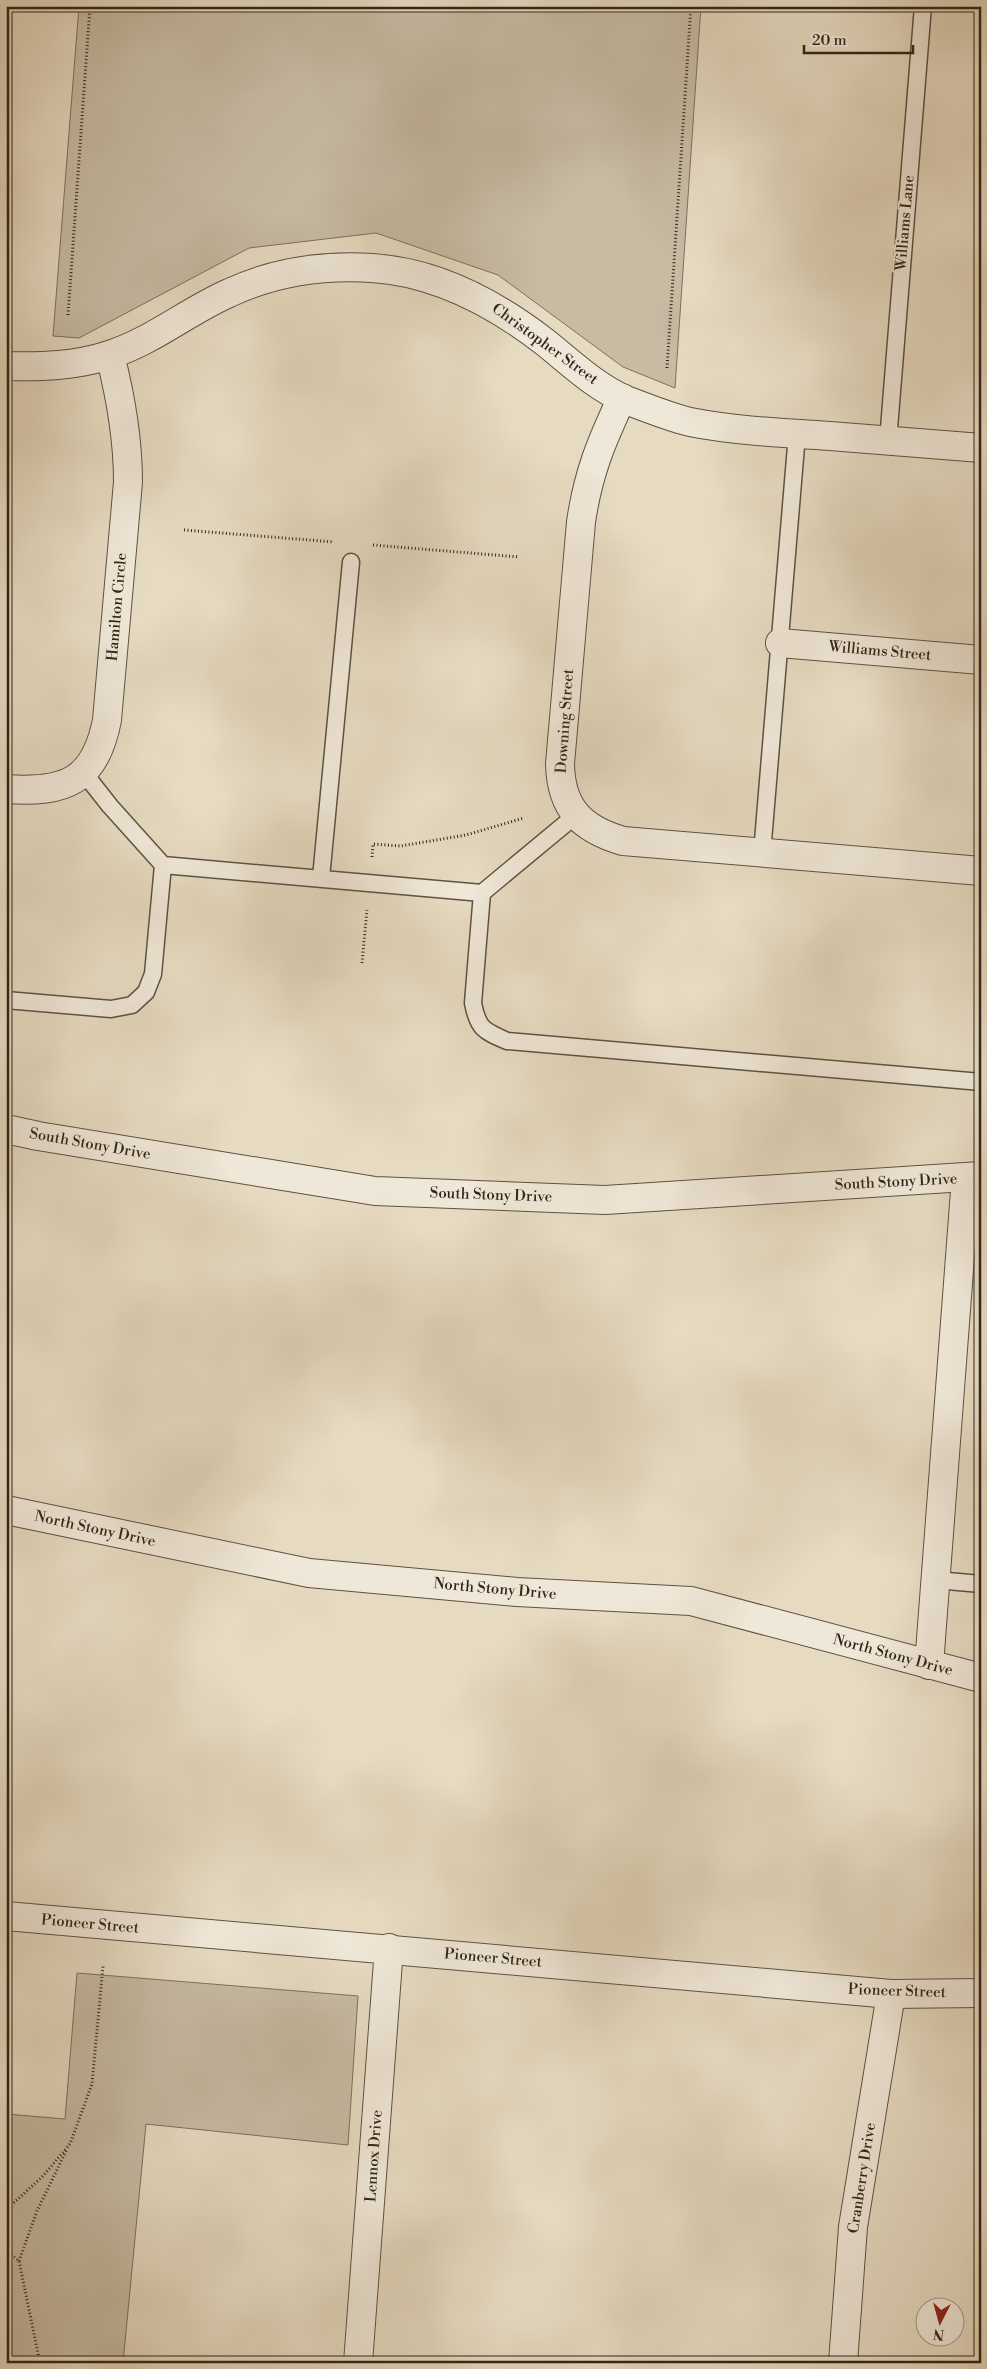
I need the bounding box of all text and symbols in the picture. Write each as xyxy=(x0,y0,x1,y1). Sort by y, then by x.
scale bar xyxy=(804,22,913,54)
text: 20 m xyxy=(812,31,847,50)
street label: Williams Lane xyxy=(891,174,919,273)
street label: Christopher Street xyxy=(488,299,602,389)
street label: Hamilton Circle xyxy=(103,552,131,662)
street label: Williams Street xyxy=(827,637,933,665)
street label: Downing Street xyxy=(552,667,578,774)
street label: South Stony Drive xyxy=(28,1124,152,1164)
street label: South Stony Drive xyxy=(834,1169,958,1195)
street label: South Stony Drive xyxy=(429,1183,553,1207)
street label: North Stony Drive xyxy=(33,1507,157,1551)
street label: North Stony Drive xyxy=(433,1574,557,1604)
street label: North Stony Drive xyxy=(831,1630,955,1680)
street label: Pioneer Street xyxy=(40,1910,140,1938)
street label: Pioneer Street xyxy=(443,1944,543,1972)
street label: Pioneer Street xyxy=(848,1980,947,2002)
street label: Lennox Drive xyxy=(361,2109,387,2203)
street label: Cranberry Drive xyxy=(844,2121,880,2235)
north arrow xyxy=(914,2296,964,2346)
text: N xyxy=(932,2324,945,2343)

